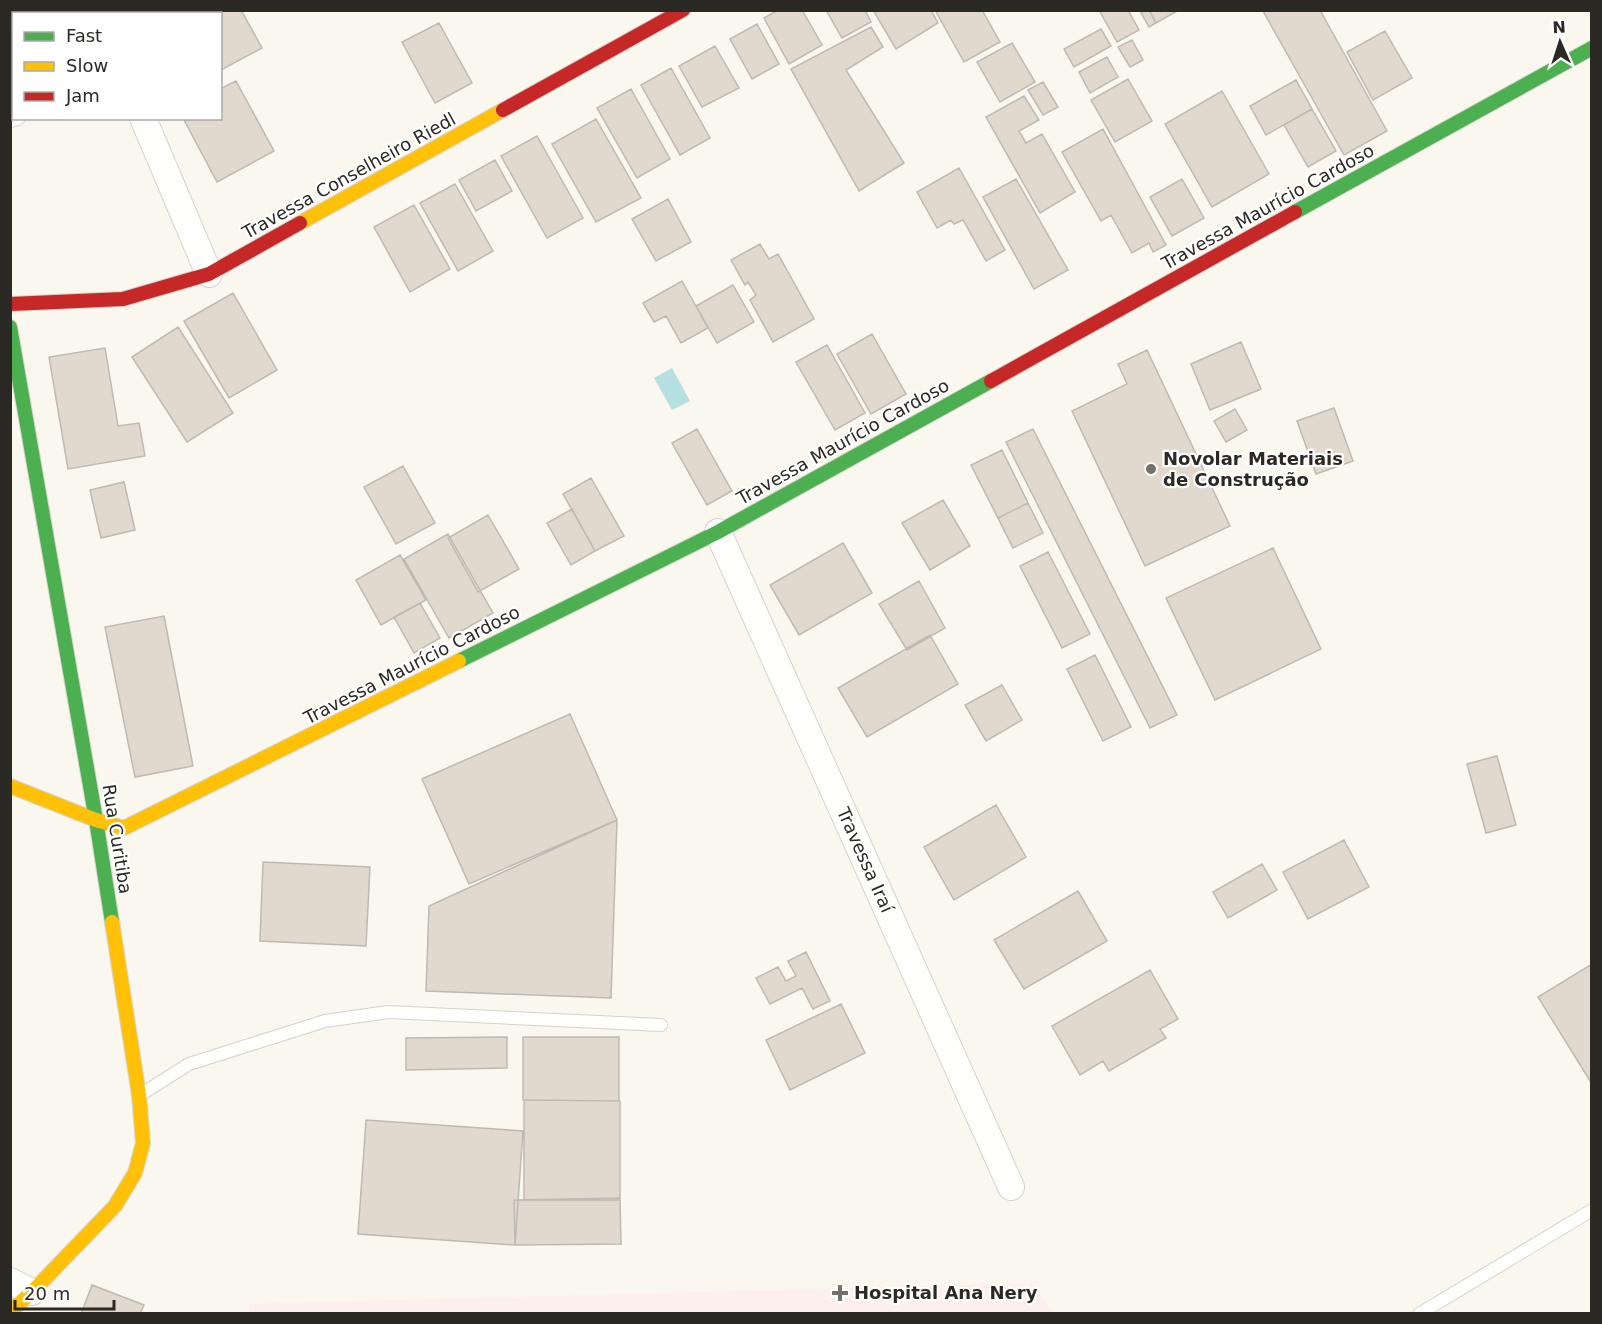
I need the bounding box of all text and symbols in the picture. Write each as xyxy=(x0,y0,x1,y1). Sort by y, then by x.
legend xyxy=(12,12,222,120)
north arrow xyxy=(1530,12,1590,72)
text: N xyxy=(1552,18,1566,37)
text: Fast xyxy=(66,25,102,46)
text: Slow xyxy=(66,55,108,76)
text: Jam xyxy=(65,85,100,106)
street label: Travessa Conselheiro Riedl xyxy=(238,108,459,244)
street label: Travessa Maurício Cardoso xyxy=(1157,139,1378,274)
street label: Travessa Maurício Cardoso xyxy=(732,374,953,509)
place label: Novolar Materiais de Construção xyxy=(1163,448,1343,490)
marker: Novolar Materiais de Construção xyxy=(1144,462,1158,476)
street label: Travessa Maurício Cardoso xyxy=(299,601,523,729)
street label: Rua Curitiba xyxy=(98,783,137,895)
street label: Travessa Iraí xyxy=(833,803,898,916)
scale bar xyxy=(15,1273,114,1311)
place label: Hospital Ana Nery xyxy=(854,1282,1038,1303)
text: 20 m xyxy=(24,1283,70,1304)
marker: Hospital Ana Nery xyxy=(831,1284,849,1302)

